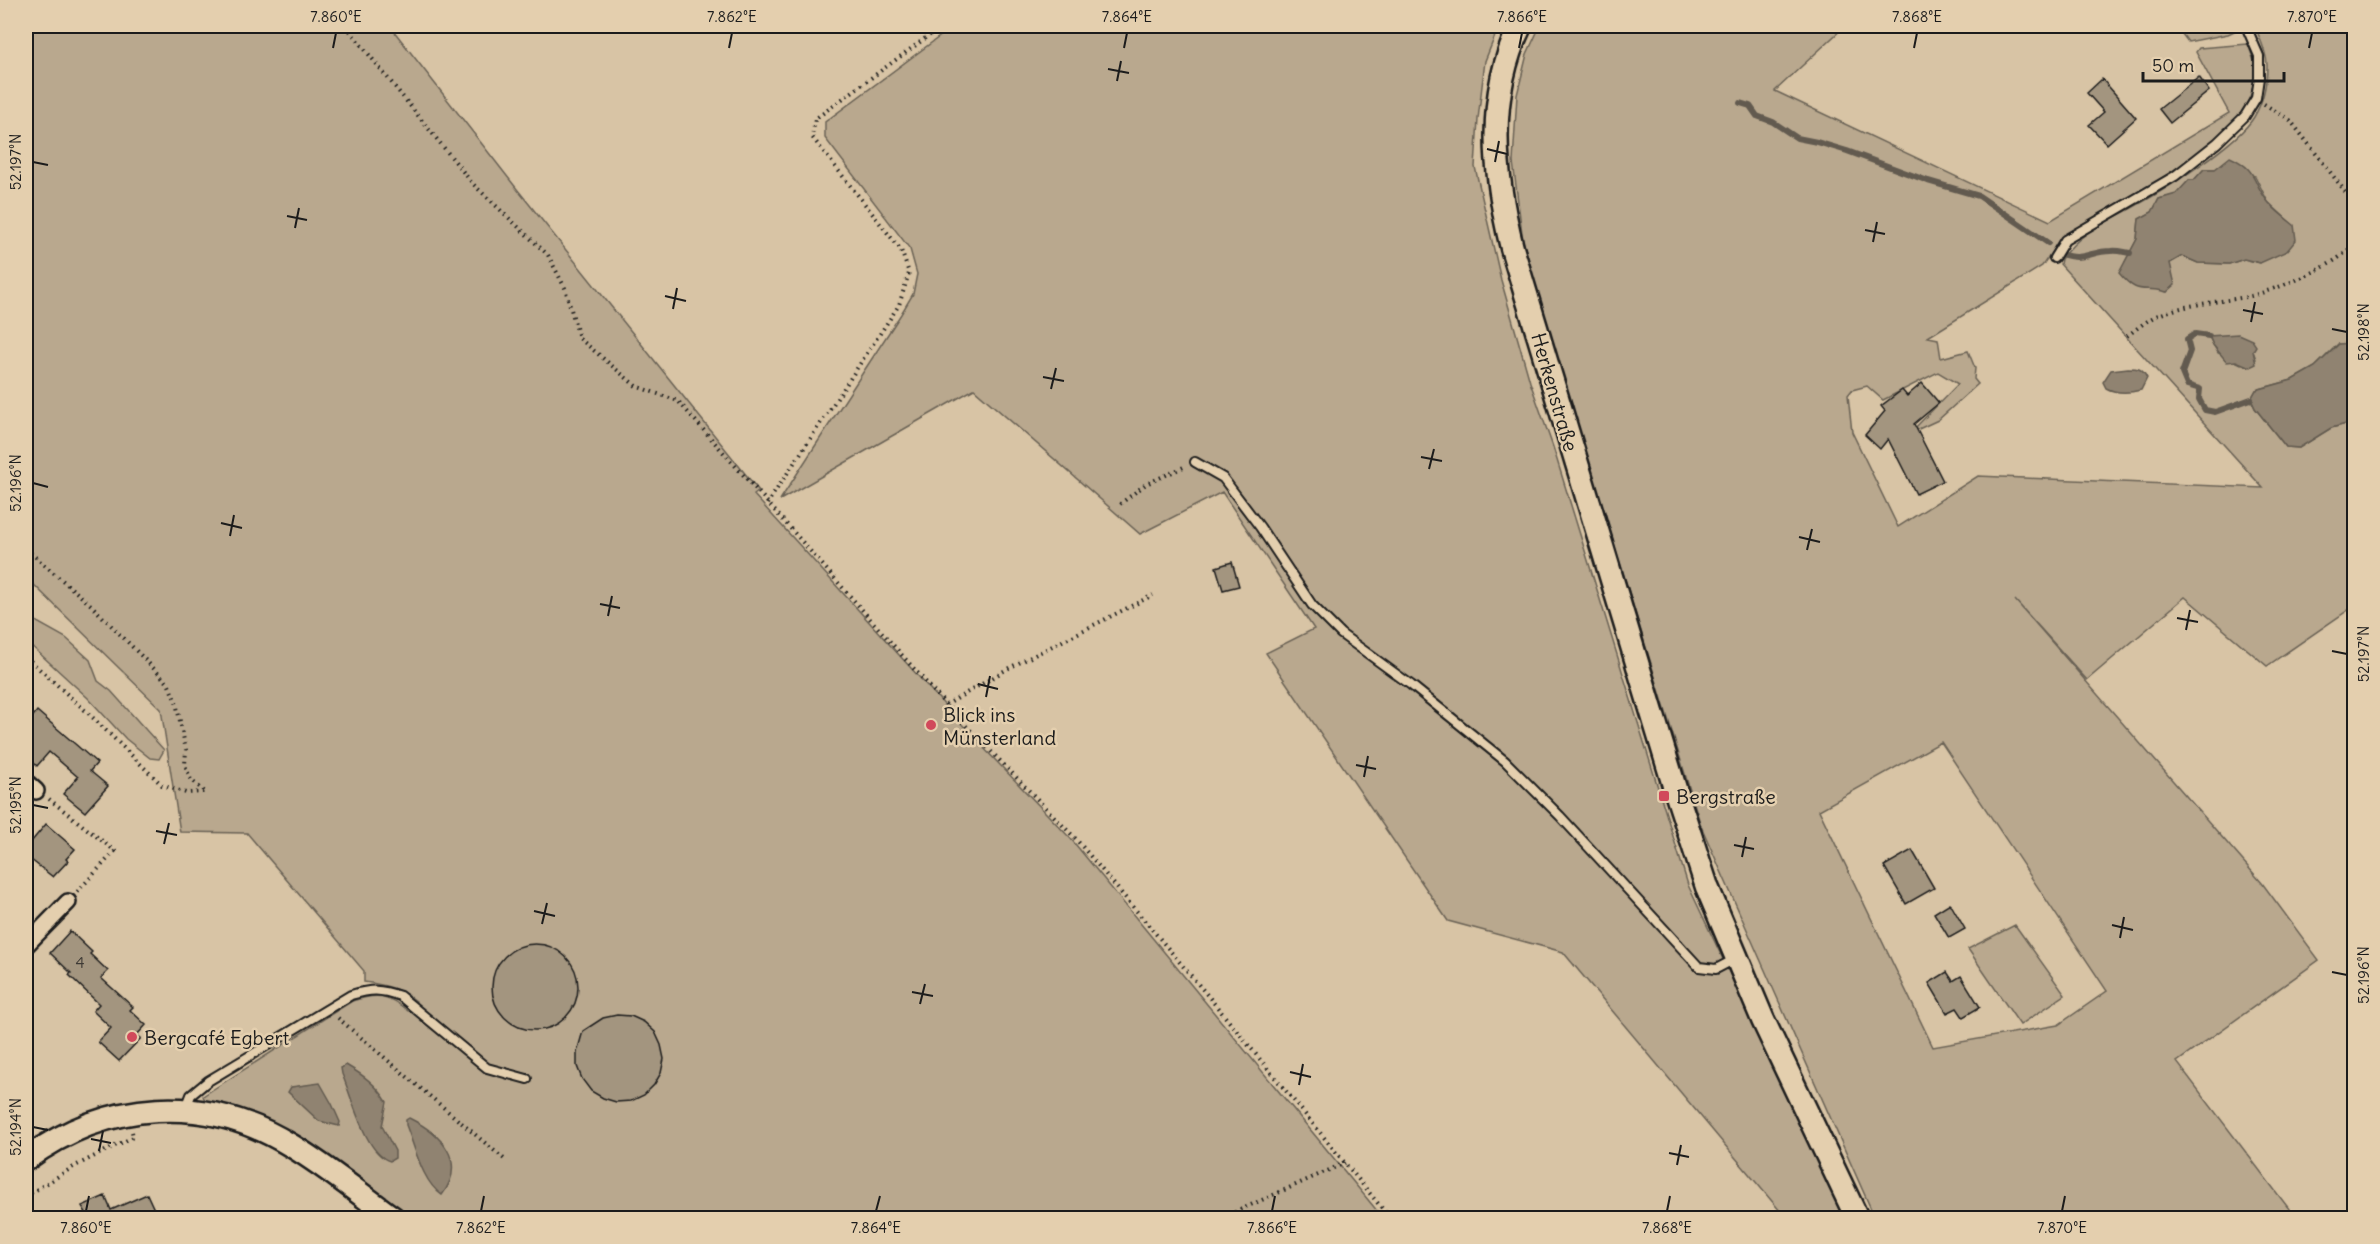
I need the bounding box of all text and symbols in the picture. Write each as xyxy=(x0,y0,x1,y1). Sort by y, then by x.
text: 7.860°E xyxy=(310,7,362,26)
text: 7.862°E xyxy=(707,7,757,26)
text: 7.864°E xyxy=(1102,7,1152,26)
text: 7.866°E xyxy=(1497,7,1547,26)
text: 7.868°E xyxy=(1892,7,1942,26)
text: 7.870°E xyxy=(2287,7,2337,26)
scale bar xyxy=(2143,45,2284,83)
text: 50 m xyxy=(2152,54,2194,77)
text: 52.197°N xyxy=(6,134,25,190)
text: 52.198°N xyxy=(2354,303,2373,361)
street label: Herkenstraße xyxy=(1526,330,1584,454)
text: 52.196°N xyxy=(6,454,25,512)
text: 52.197°N xyxy=(2354,626,2373,682)
place label: Blick ins Münsterland xyxy=(943,702,1056,750)
marker: Blick ins Münsterland xyxy=(924,718,938,732)
text: 52.195°N xyxy=(6,776,25,834)
place label: Bergstraße xyxy=(1676,784,1776,809)
marker: Bergstraße xyxy=(1657,789,1671,803)
text: 52.196°N xyxy=(2354,946,2373,1004)
house number: 4 xyxy=(75,952,85,972)
place label: Bergcafé Egbert xyxy=(144,1025,290,1050)
marker: Bergcafé Egbert xyxy=(125,1030,139,1044)
text: 52.194°N xyxy=(6,1098,25,1156)
text: 7.860°E xyxy=(60,1218,112,1237)
text: 7.862°E xyxy=(456,1218,506,1237)
text: 7.864°E xyxy=(851,1218,901,1237)
text: 7.866°E xyxy=(1247,1218,1297,1237)
text: 7.868°E xyxy=(1642,1218,1692,1237)
text: 7.870°E xyxy=(2037,1218,2087,1237)

